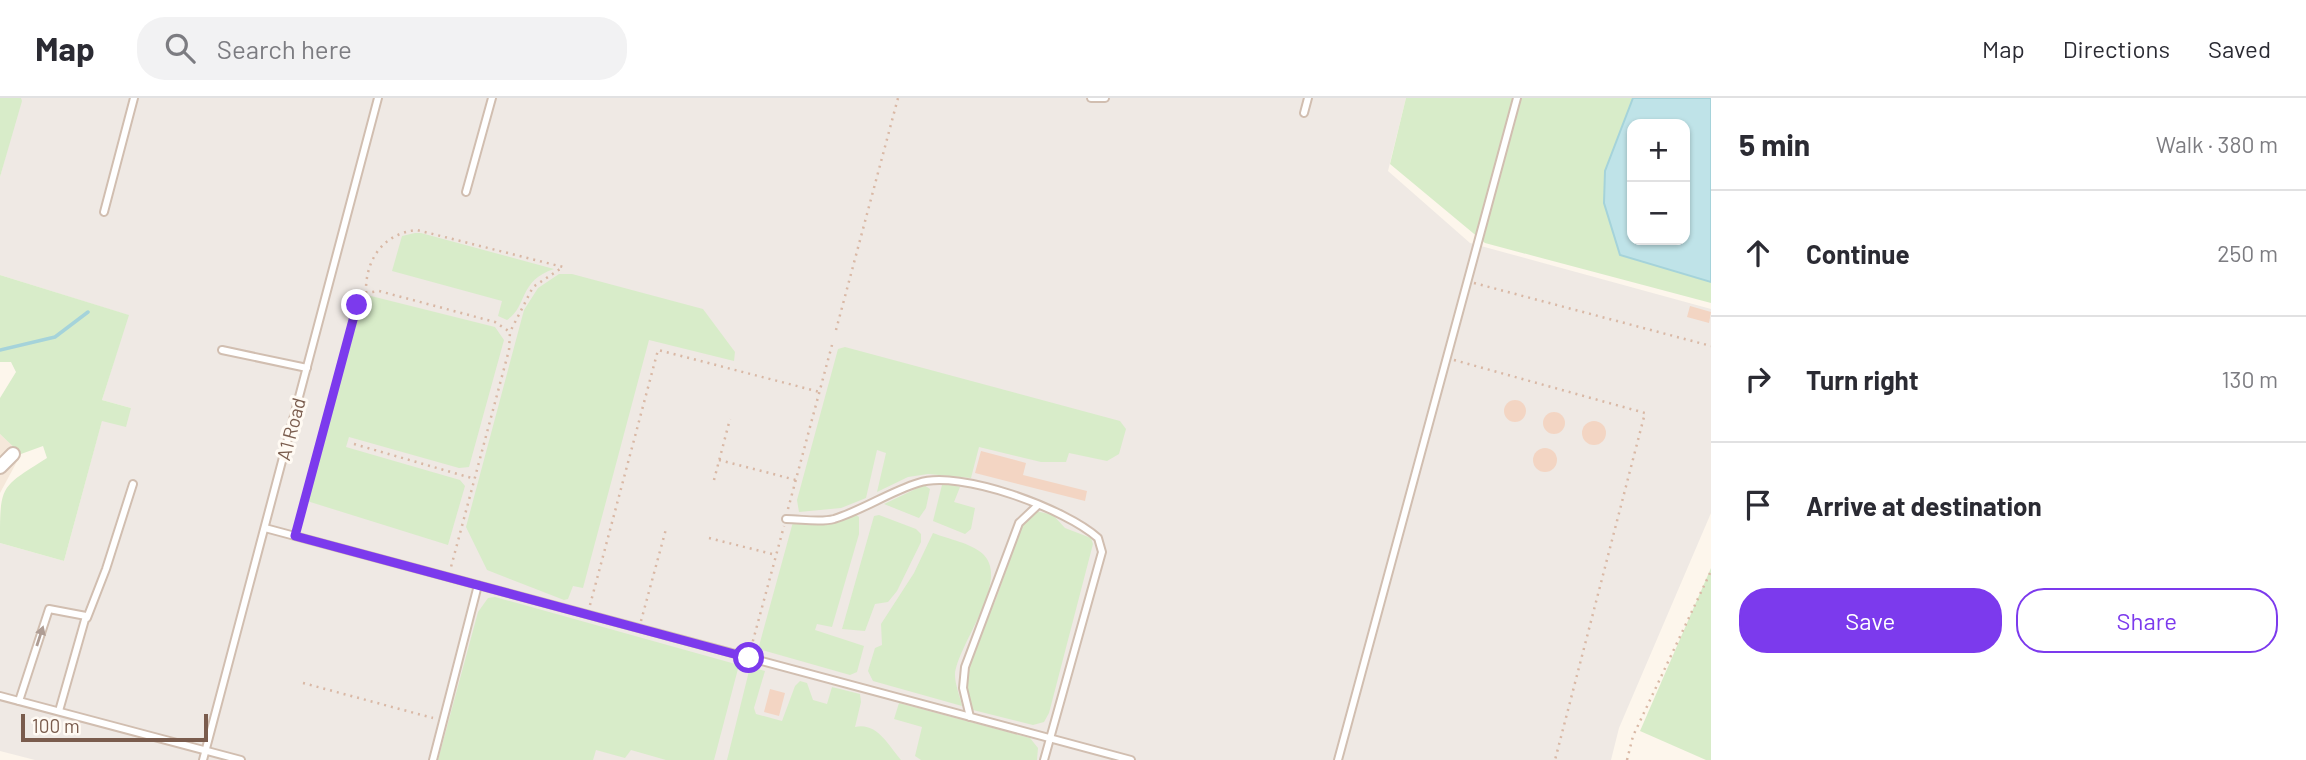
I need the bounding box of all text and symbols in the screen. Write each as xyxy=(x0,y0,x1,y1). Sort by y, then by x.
search box xyxy=(137,17,627,80)
text: Map xyxy=(35,28,95,68)
icon: search xyxy=(161,29,199,67)
text: Search here xyxy=(217,33,352,64)
text: Map xyxy=(1982,34,2025,63)
text: Directions xyxy=(2063,34,2170,63)
text: Saved xyxy=(2208,34,2271,63)
map controls xyxy=(1627,119,1690,245)
button: + xyxy=(1627,119,1690,182)
text: 5 min xyxy=(1739,126,1810,162)
text: Walk · 380 m xyxy=(2156,130,2278,158)
button: − xyxy=(1627,182,1690,245)
icon: ahead xyxy=(1739,234,1777,272)
text: Continue xyxy=(1806,238,1910,269)
text: 250 m xyxy=(2217,239,2278,267)
route end xyxy=(341,289,372,320)
icon: right xyxy=(1739,360,1777,398)
text: Turn right xyxy=(1806,364,1919,395)
text: 130 m xyxy=(2221,365,2278,393)
street label: A1 Road xyxy=(271,395,310,463)
icon: arrive xyxy=(1739,486,1777,524)
text: Arrive at destination xyxy=(1806,490,2042,521)
button: Save xyxy=(1739,588,2002,653)
button: Share xyxy=(2016,588,2278,653)
one-way arrow xyxy=(35,625,46,646)
route start xyxy=(733,642,764,673)
scale bar xyxy=(21,711,208,743)
text: 100 m xyxy=(32,714,80,737)

